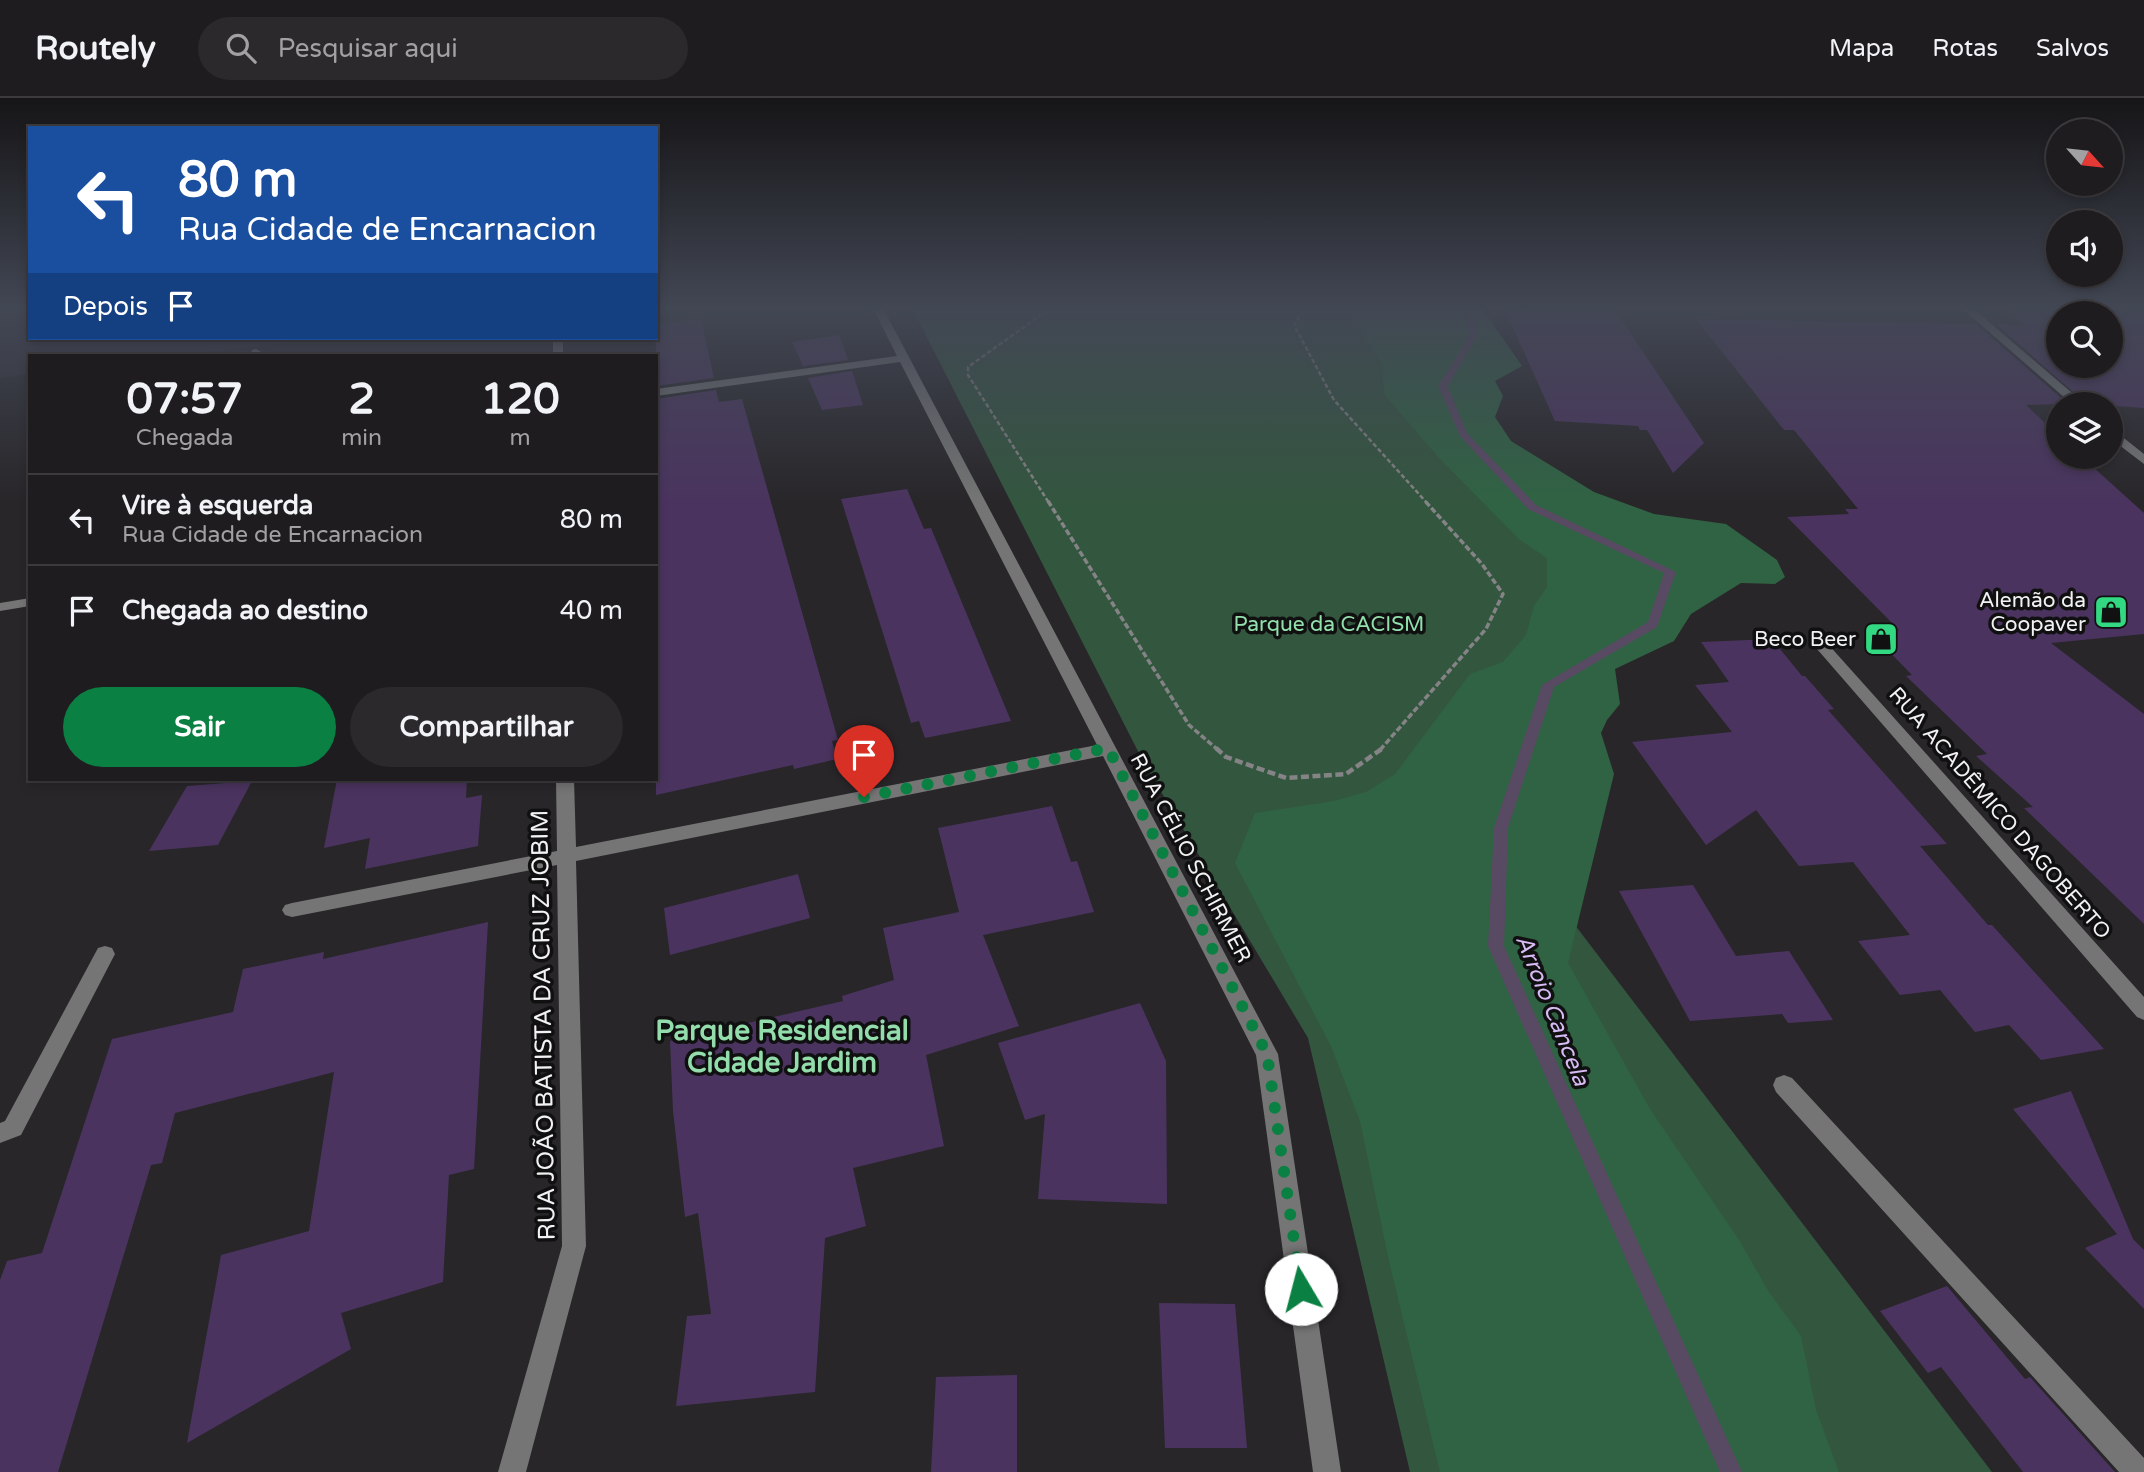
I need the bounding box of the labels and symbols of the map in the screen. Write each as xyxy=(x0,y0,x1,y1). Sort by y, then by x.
north arrow xyxy=(2046,119,2123,196)
place label: Alemão da Coopaver xyxy=(1979,588,2086,637)
shop icon: Alemão da Coopaver xyxy=(2092,593,2130,631)
park label: Parque da CACISM xyxy=(1234,612,1424,637)
shop icon: Beco Beer xyxy=(1862,620,1900,658)
place label: Beco Beer xyxy=(1754,627,1856,652)
street label: RUA ACADÊMICO DAGOBERTO xyxy=(1883,682,2116,944)
pin xyxy=(834,725,894,797)
street label: RUA CÉLIO SCHIRMER xyxy=(1125,749,1256,967)
street label: RUA JOÃO BATISTA DA CRUZ JOBIM xyxy=(525,809,562,1241)
water label: Arroio Cancela xyxy=(1509,931,1596,1091)
district label: Parque Residencial Cidade Jardim xyxy=(655,1014,909,1080)
position arrow xyxy=(1264,1252,1338,1326)

